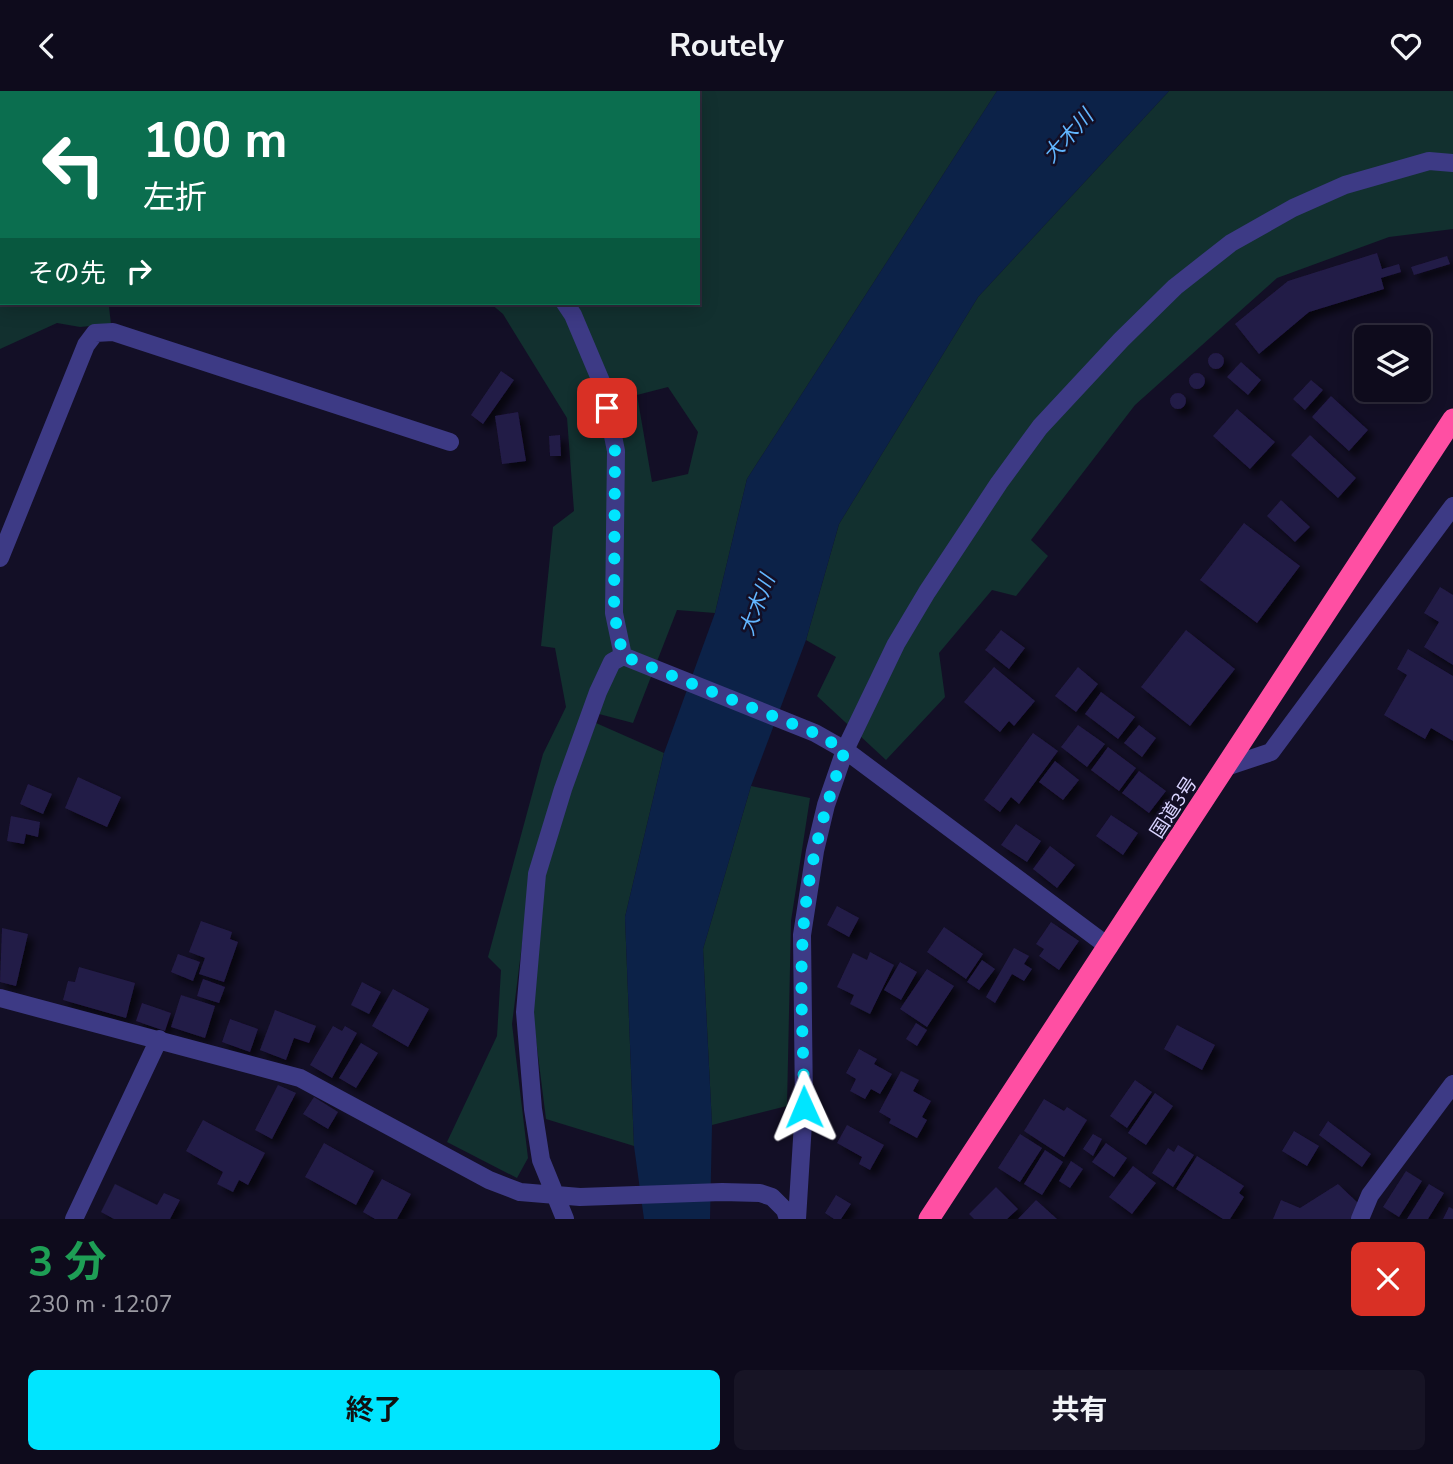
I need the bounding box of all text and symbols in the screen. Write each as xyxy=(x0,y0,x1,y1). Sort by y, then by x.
text: Routely xyxy=(669,24,784,67)
icon: back xyxy=(28,27,66,65)
icon: heart xyxy=(1387,27,1425,65)
water label: 大木川 xyxy=(1037,102,1101,169)
text: 100 m xyxy=(143,107,287,174)
icon: left xyxy=(28,119,119,210)
text: 左折 xyxy=(143,176,207,219)
icon: right xyxy=(120,252,158,290)
text: その先 xyxy=(28,256,106,291)
map controls xyxy=(1354,325,1431,402)
button: layers xyxy=(1354,325,1431,402)
pin xyxy=(577,378,637,438)
icon: arrive xyxy=(588,389,626,427)
water label: 大木川 xyxy=(733,569,782,639)
street label: 国道3号 xyxy=(1144,772,1203,843)
position arrow xyxy=(767,1070,841,1144)
text: 3 分 xyxy=(28,1234,107,1291)
button: close xyxy=(1351,1242,1425,1316)
text: 230 m · 12:07 xyxy=(28,1289,173,1320)
button: 終了 xyxy=(28,1370,720,1450)
button: 共有 xyxy=(734,1370,1425,1450)

